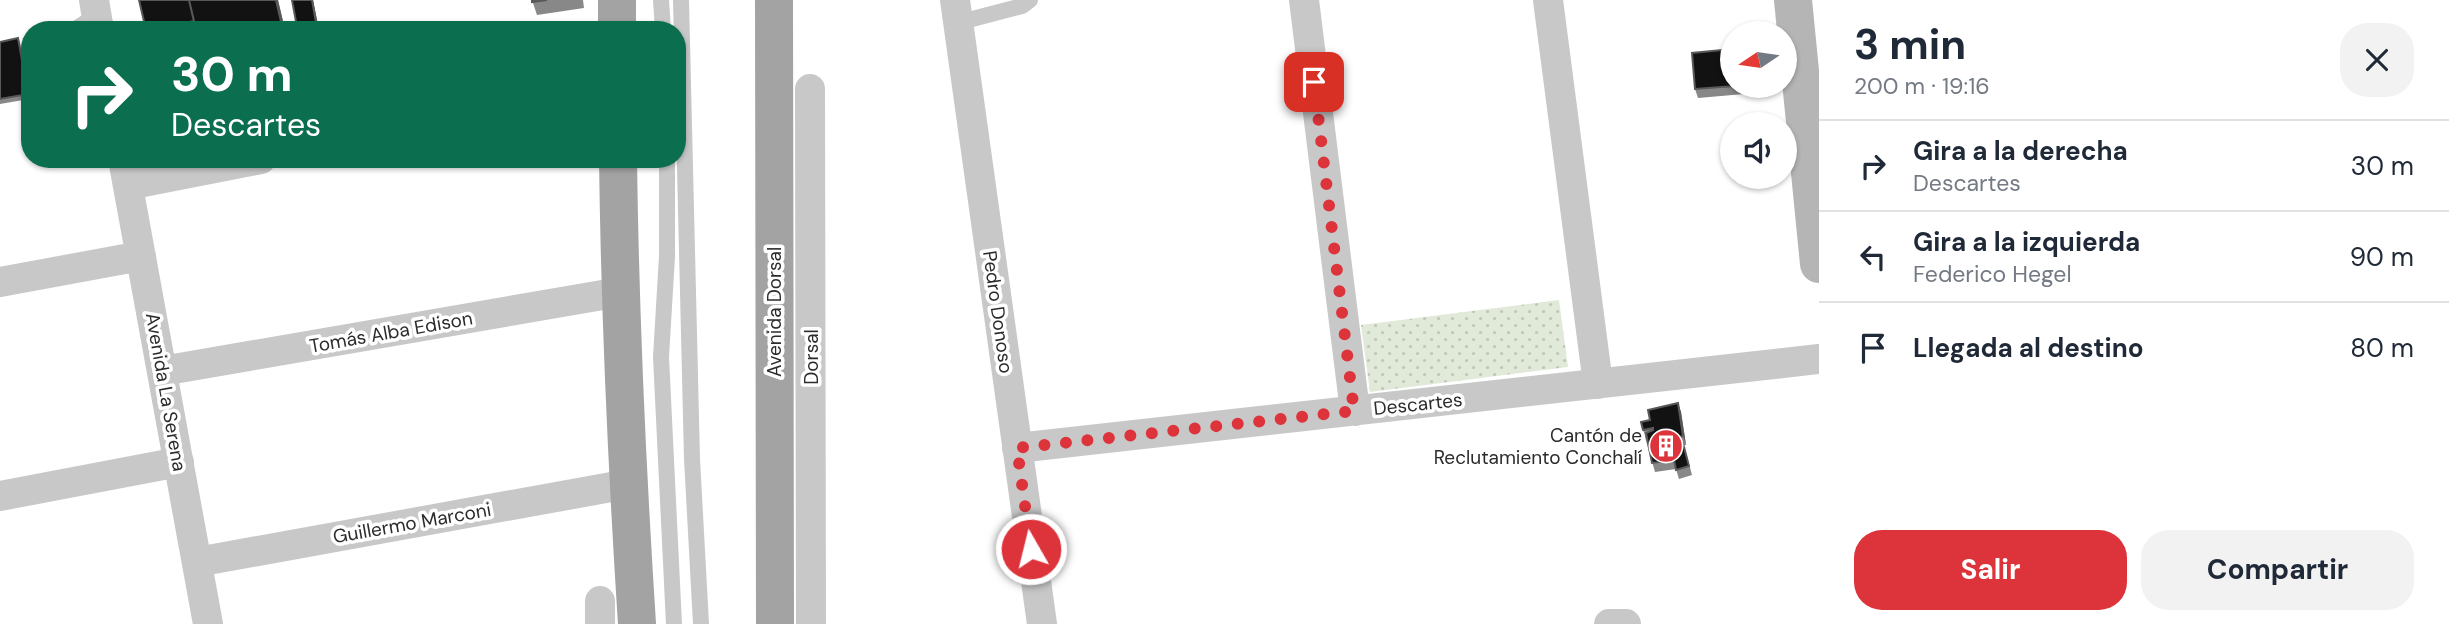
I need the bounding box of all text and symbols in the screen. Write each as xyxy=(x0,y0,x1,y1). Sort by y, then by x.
text: 3 min xyxy=(1854,17,1966,72)
north arrow xyxy=(1720,21,1797,98)
map controls xyxy=(1720,21,1797,189)
button: close xyxy=(2340,23,2414,97)
text: 30 m xyxy=(171,42,293,106)
icon: right xyxy=(56,49,147,140)
pin xyxy=(1284,52,1344,112)
icon: arrive xyxy=(1295,63,1333,101)
text: 200 m · 19:16 xyxy=(1854,71,1990,101)
text: Descartes xyxy=(171,104,321,146)
button: sound xyxy=(1720,112,1797,189)
text: Gira a la derecha xyxy=(1913,134,2128,168)
icon: right xyxy=(1854,147,1892,185)
text: 30 m xyxy=(2351,149,2414,183)
text: Descartes xyxy=(1913,168,2021,198)
text: Gira a la izquierda xyxy=(1913,225,2140,259)
icon: left xyxy=(1854,238,1892,276)
text: 90 m xyxy=(2350,240,2414,274)
street label: Avenida Dorsal xyxy=(762,247,787,377)
street label: Pedro Donoso xyxy=(977,249,1019,375)
text: Federico Hegel xyxy=(1913,259,2072,289)
street label: Tomás Alba Edison xyxy=(308,305,474,359)
street label: Avenida La Serena xyxy=(140,311,192,473)
street label: Dorsal xyxy=(799,329,824,385)
icon: arrive xyxy=(1854,329,1892,367)
text: Llegada al destino xyxy=(1913,331,2144,365)
text: 80 m xyxy=(2350,331,2414,365)
street label: Descartes xyxy=(1372,387,1464,421)
place label: Cantón de Reclutamiento Conchalí xyxy=(1434,423,1643,470)
building icon: Cantón de Reclutamiento Conchalí xyxy=(1647,427,1685,465)
street label: Guillermo Marconi xyxy=(331,497,493,549)
position arrow xyxy=(994,512,1068,586)
button: Salir xyxy=(1854,530,2127,610)
button: Compartir xyxy=(2141,530,2414,610)

